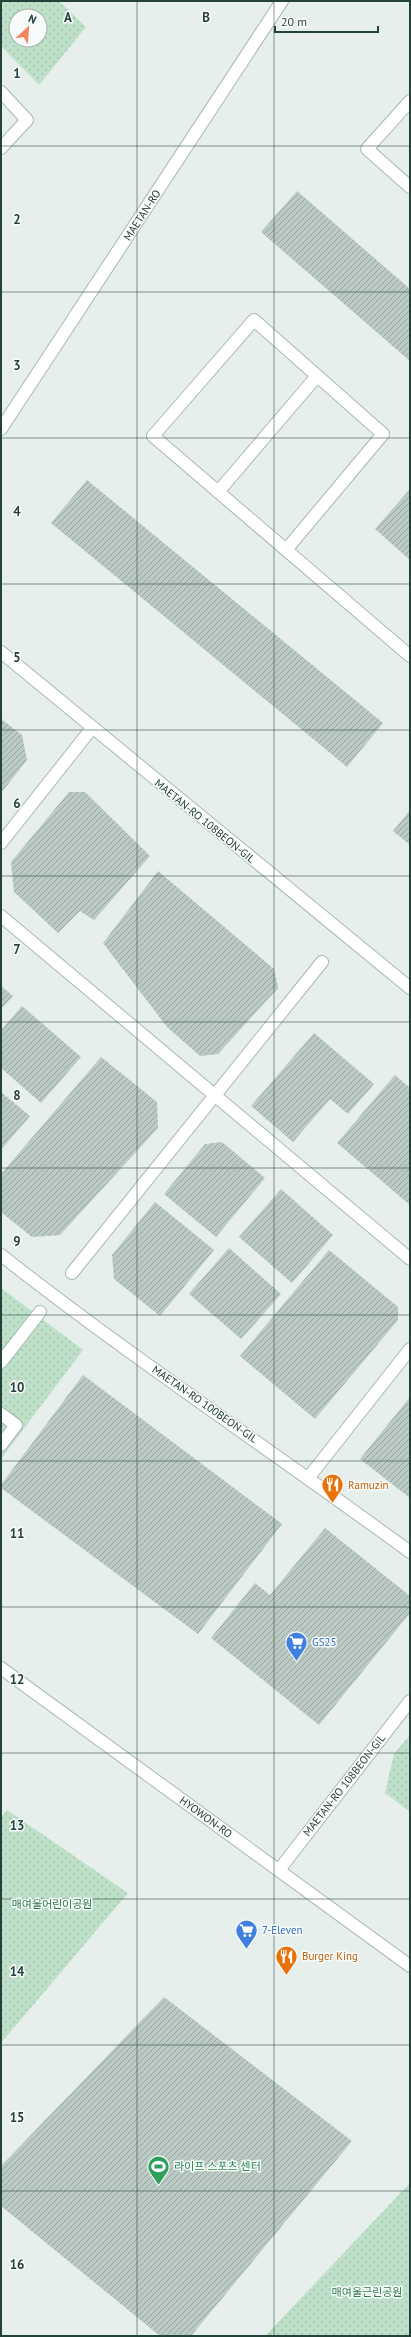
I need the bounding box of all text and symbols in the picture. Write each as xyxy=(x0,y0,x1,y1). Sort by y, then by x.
north arrow xyxy=(8,8,48,48)
scale bar xyxy=(275,8,378,34)
text: A xyxy=(64,9,72,26)
text: B xyxy=(202,9,210,26)
text: N xyxy=(26,11,39,27)
text: 20 m xyxy=(281,14,307,29)
text: 1 xyxy=(13,65,21,82)
street label: MAETAN-RO xyxy=(120,187,164,243)
text: 2 xyxy=(13,211,21,228)
text: 3 xyxy=(13,357,21,374)
text: 4 xyxy=(13,503,21,520)
text: 5 xyxy=(13,649,21,666)
street label: MAETAN-RO 108BEON-GIL xyxy=(152,776,258,866)
text: 6 xyxy=(13,795,21,812)
text: 7 xyxy=(13,941,21,958)
text: 8 xyxy=(13,1087,21,1104)
text: 9 xyxy=(13,1233,21,1250)
street label: MAETAN-RO 100BEON-GIL xyxy=(150,1362,261,1446)
text: 10 xyxy=(10,1379,24,1396)
restaurant icon: Ramuzin xyxy=(319,1472,345,1505)
place label: Ramuzin xyxy=(348,1478,389,1492)
text: 11 xyxy=(10,1525,24,1542)
supermarket icon: GS25 xyxy=(283,1629,309,1662)
place label: GS25 xyxy=(312,1635,337,1649)
text: 12 xyxy=(10,1671,24,1688)
street label: MAETAN-RO 108BEON-GIL xyxy=(300,1731,388,1839)
street label: HYOWON-RO xyxy=(177,1793,235,1841)
text: 13 xyxy=(10,1817,24,1834)
park label: 매여울어린이공원 xyxy=(12,1897,92,1911)
supermarket icon: 7-Eleven xyxy=(233,1917,259,1950)
place label: 7-Eleven xyxy=(262,1923,303,1937)
restaurant icon: Burger King xyxy=(274,1943,300,1976)
place label: Burger King xyxy=(302,1949,358,1963)
text: 14 xyxy=(10,1963,25,1980)
text: 15 xyxy=(10,2109,24,2126)
sports icon: 라이프 스포츠 센터 xyxy=(145,2153,171,2186)
place label: 라이프 스포츠 센터 xyxy=(174,2159,261,2173)
text: 16 xyxy=(10,2256,24,2273)
park label: 매여울근린공원 xyxy=(332,2285,402,2299)

